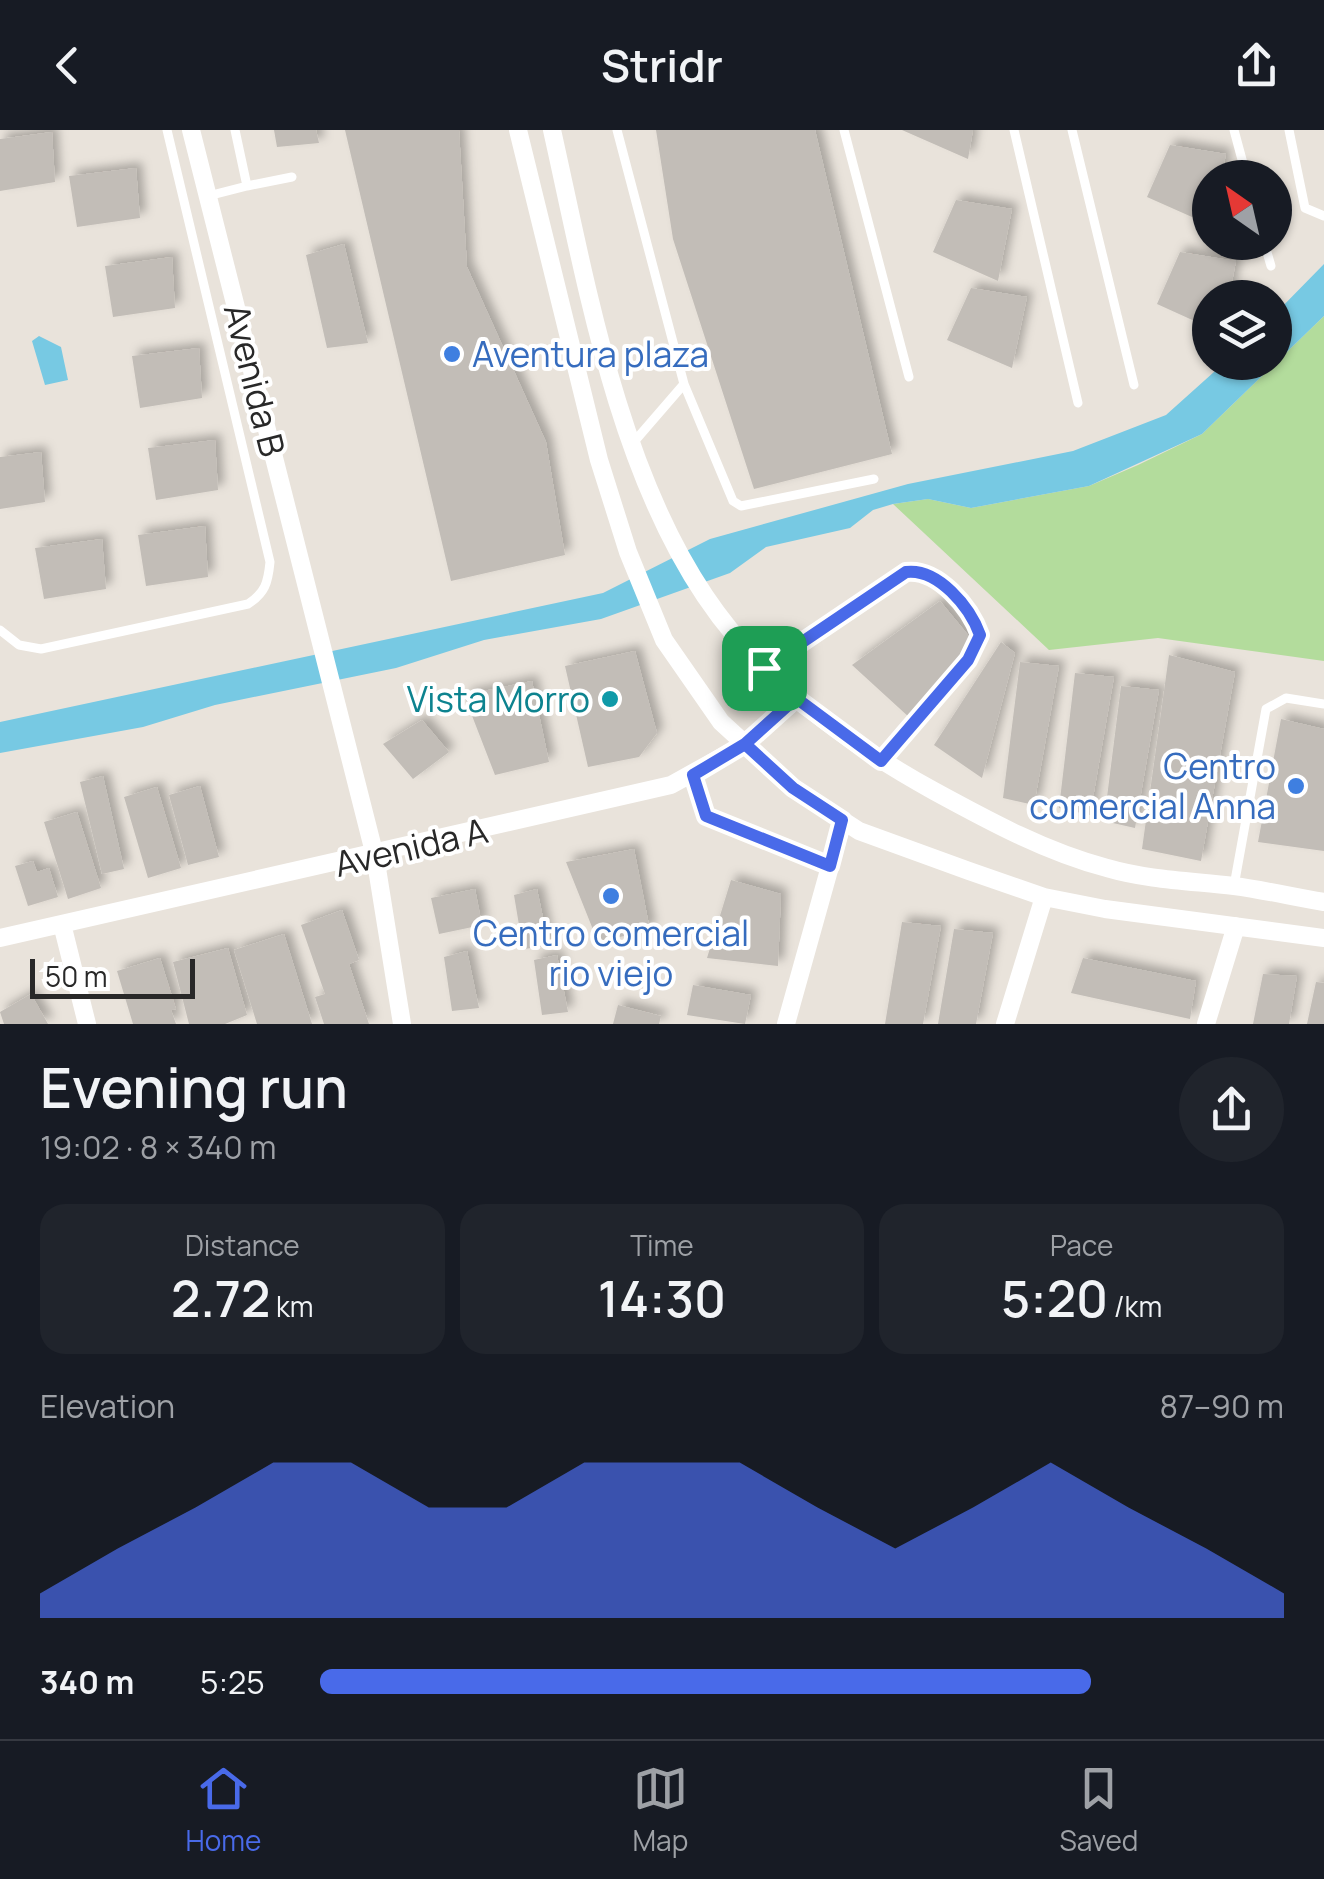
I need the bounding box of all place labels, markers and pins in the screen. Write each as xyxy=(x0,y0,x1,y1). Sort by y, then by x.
place label: Aventura plaza xyxy=(472,330,709,378)
marker: Aventura plaza xyxy=(441,343,463,365)
pin xyxy=(722,626,807,711)
place label: Vista Morro xyxy=(407,675,590,723)
marker: Vista Morro xyxy=(599,688,621,710)
place label: Centro comercial Anna xyxy=(1029,742,1276,830)
marker: Centro comercial Anna xyxy=(1285,775,1307,797)
marker: Centro comercial rio viejo xyxy=(600,885,622,907)
place label: Centro comercial rio viejo xyxy=(473,909,749,997)

